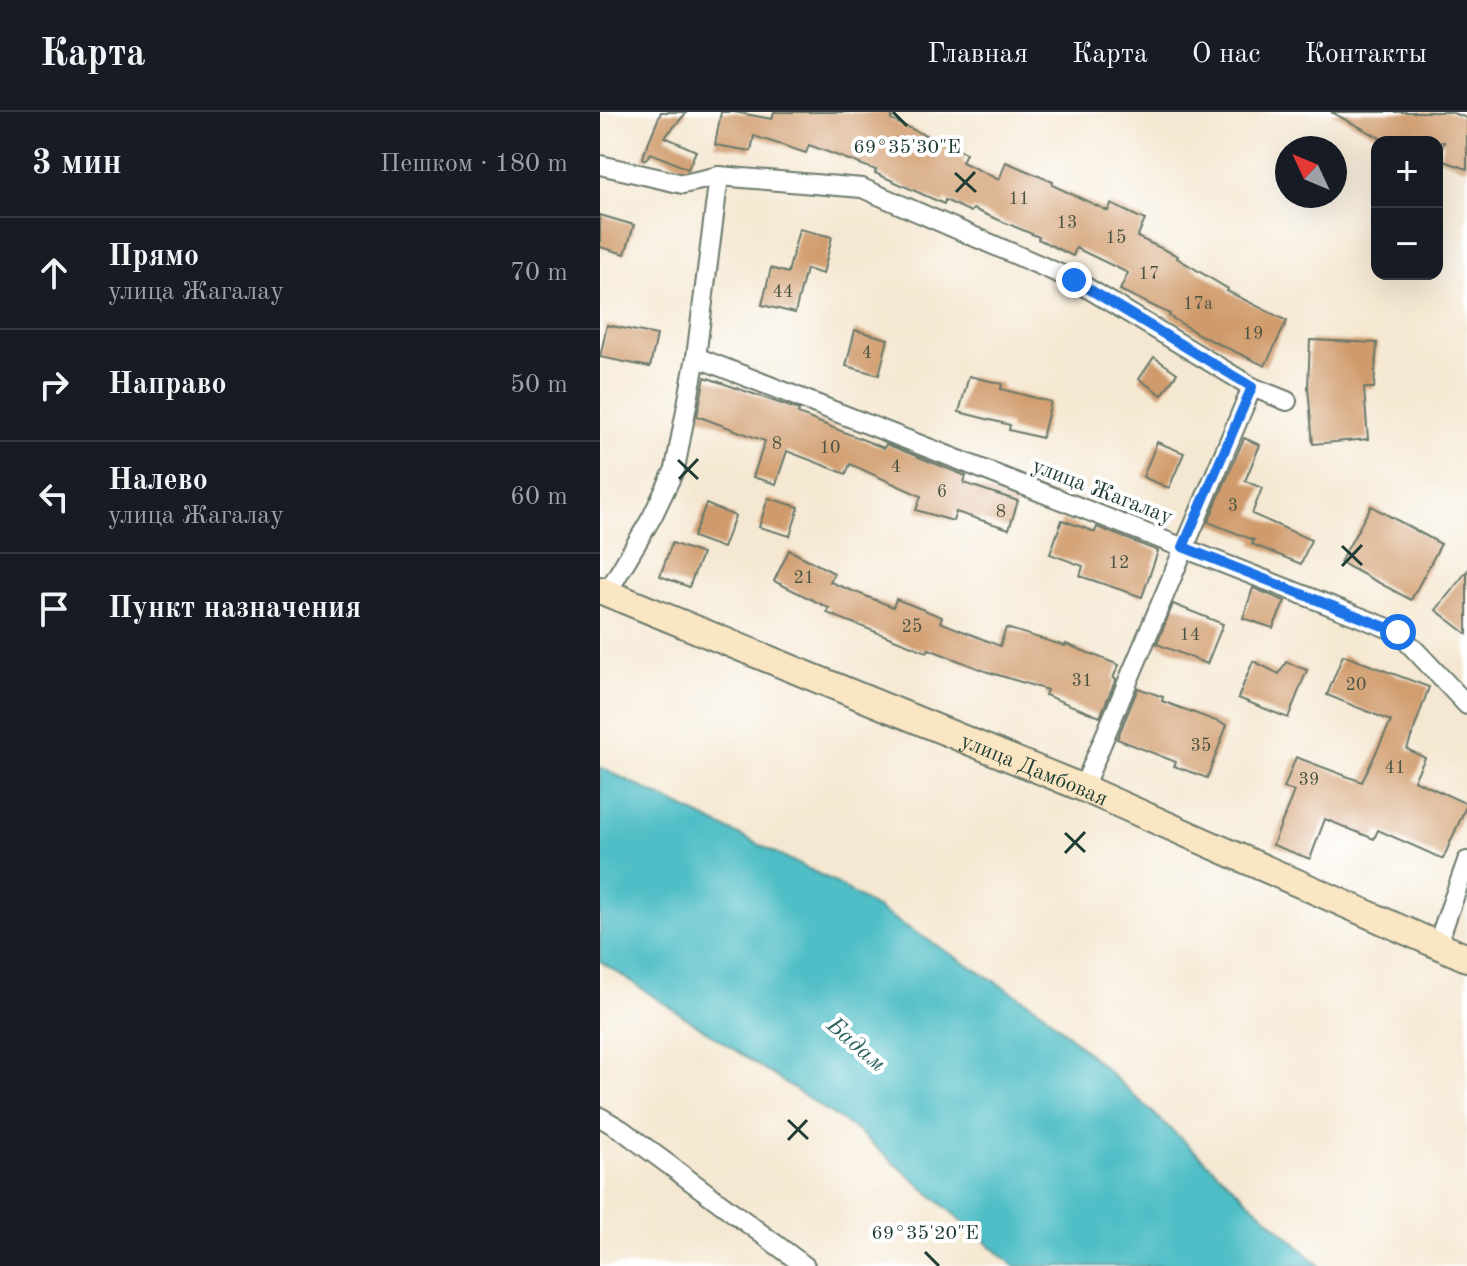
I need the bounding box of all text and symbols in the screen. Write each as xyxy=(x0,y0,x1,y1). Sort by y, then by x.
text: Карта xyxy=(40,36,146,74)
text: Главная xyxy=(927,41,1028,69)
text: Карта xyxy=(1072,41,1148,69)
text: О нас xyxy=(1192,41,1261,69)
text: Контакты xyxy=(1305,41,1427,69)
north arrow xyxy=(1275,136,1347,208)
map controls xyxy=(1371,136,1443,280)
button: + xyxy=(1371,136,1443,208)
text: 69°35'30"E xyxy=(853,138,961,158)
text: 3 мин xyxy=(32,147,122,181)
text: Пешком · 180 m xyxy=(380,151,568,177)
house number: 11 xyxy=(1009,190,1029,208)
button: − xyxy=(1371,208,1443,280)
house number: 13 xyxy=(1057,214,1077,232)
house number: 15 xyxy=(1106,229,1126,247)
text: Прямо xyxy=(108,242,199,272)
icon: ahead xyxy=(32,251,76,295)
text: 70 m xyxy=(510,260,568,286)
route end xyxy=(1056,262,1092,298)
house number: 17 xyxy=(1139,265,1159,283)
text: улица Жагалау xyxy=(108,279,284,305)
house number: 44 xyxy=(773,283,793,301)
house number: 17а xyxy=(1183,295,1213,313)
house number: 19 xyxy=(1243,325,1263,343)
house number: 4 xyxy=(862,344,872,362)
icon: right xyxy=(32,363,76,407)
text: Направо xyxy=(108,370,227,400)
text: 50 m xyxy=(510,372,568,398)
house number: 8 xyxy=(772,435,782,453)
house number: 10 xyxy=(820,439,840,457)
street label: улица Жагалау xyxy=(1029,455,1176,529)
house number: 4 xyxy=(891,458,901,476)
text: Налево xyxy=(108,466,208,496)
icon: left xyxy=(32,475,76,519)
house number: 6 xyxy=(937,483,947,501)
text: 60 m xyxy=(510,484,568,510)
house number: 3 xyxy=(1228,497,1238,515)
text: улица Жагалау xyxy=(108,503,284,529)
house number: 8 xyxy=(996,503,1006,521)
house number: 12 xyxy=(1109,554,1129,572)
house number: 21 xyxy=(794,569,814,587)
icon: arrive xyxy=(32,587,76,631)
text: Пункт назначения xyxy=(108,594,361,624)
route start xyxy=(1380,614,1416,650)
house number: 25 xyxy=(902,618,922,636)
house number: 14 xyxy=(1180,626,1200,644)
house number: 31 xyxy=(1072,672,1092,690)
house number: 20 xyxy=(1346,676,1366,694)
street label: улица Дамбовая xyxy=(957,730,1111,811)
house number: 35 xyxy=(1191,737,1211,755)
house number: 41 xyxy=(1385,759,1405,777)
house number: 39 xyxy=(1299,771,1319,789)
water label: Бадам xyxy=(821,1013,890,1077)
text: 69°35'20"E xyxy=(871,1224,979,1244)

